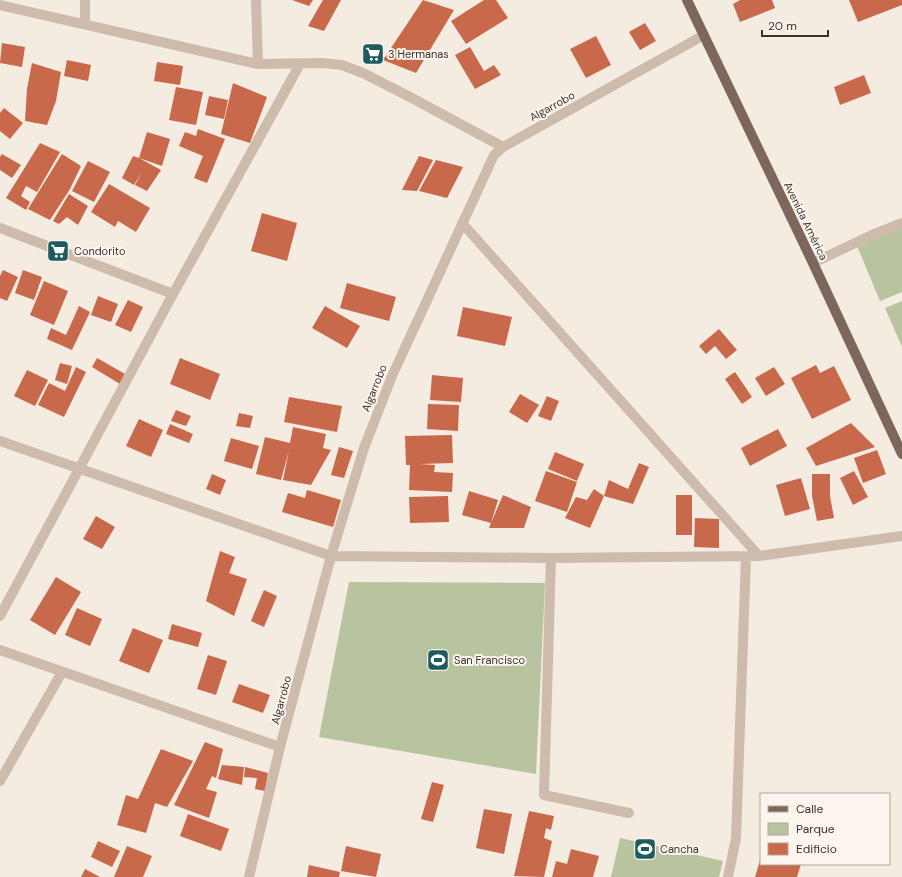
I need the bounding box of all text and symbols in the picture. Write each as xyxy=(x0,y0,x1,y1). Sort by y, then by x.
scale bar xyxy=(762,12,828,38)
text: 20 m xyxy=(768,18,797,34)
supermarket icon: 3 Hermanas xyxy=(360,41,386,67)
place label: 3 Hermanas xyxy=(388,47,449,61)
street label: Algarrobo xyxy=(527,88,577,124)
street label: Avenida América xyxy=(781,179,831,263)
supermarket icon: Condorito xyxy=(45,238,71,264)
place label: Condorito xyxy=(74,244,126,258)
street label: Algarrobo xyxy=(358,362,390,414)
sports icon: San Francisco xyxy=(425,647,451,673)
place label: San Francisco xyxy=(454,653,525,667)
street label: Algarrobo xyxy=(268,674,294,726)
legend xyxy=(760,793,890,865)
text: Calle xyxy=(796,801,823,817)
text: Parque xyxy=(796,821,835,837)
sports icon: Cancha xyxy=(632,836,658,862)
text: Edificio xyxy=(796,841,837,857)
place label: Cancha xyxy=(660,842,699,856)

